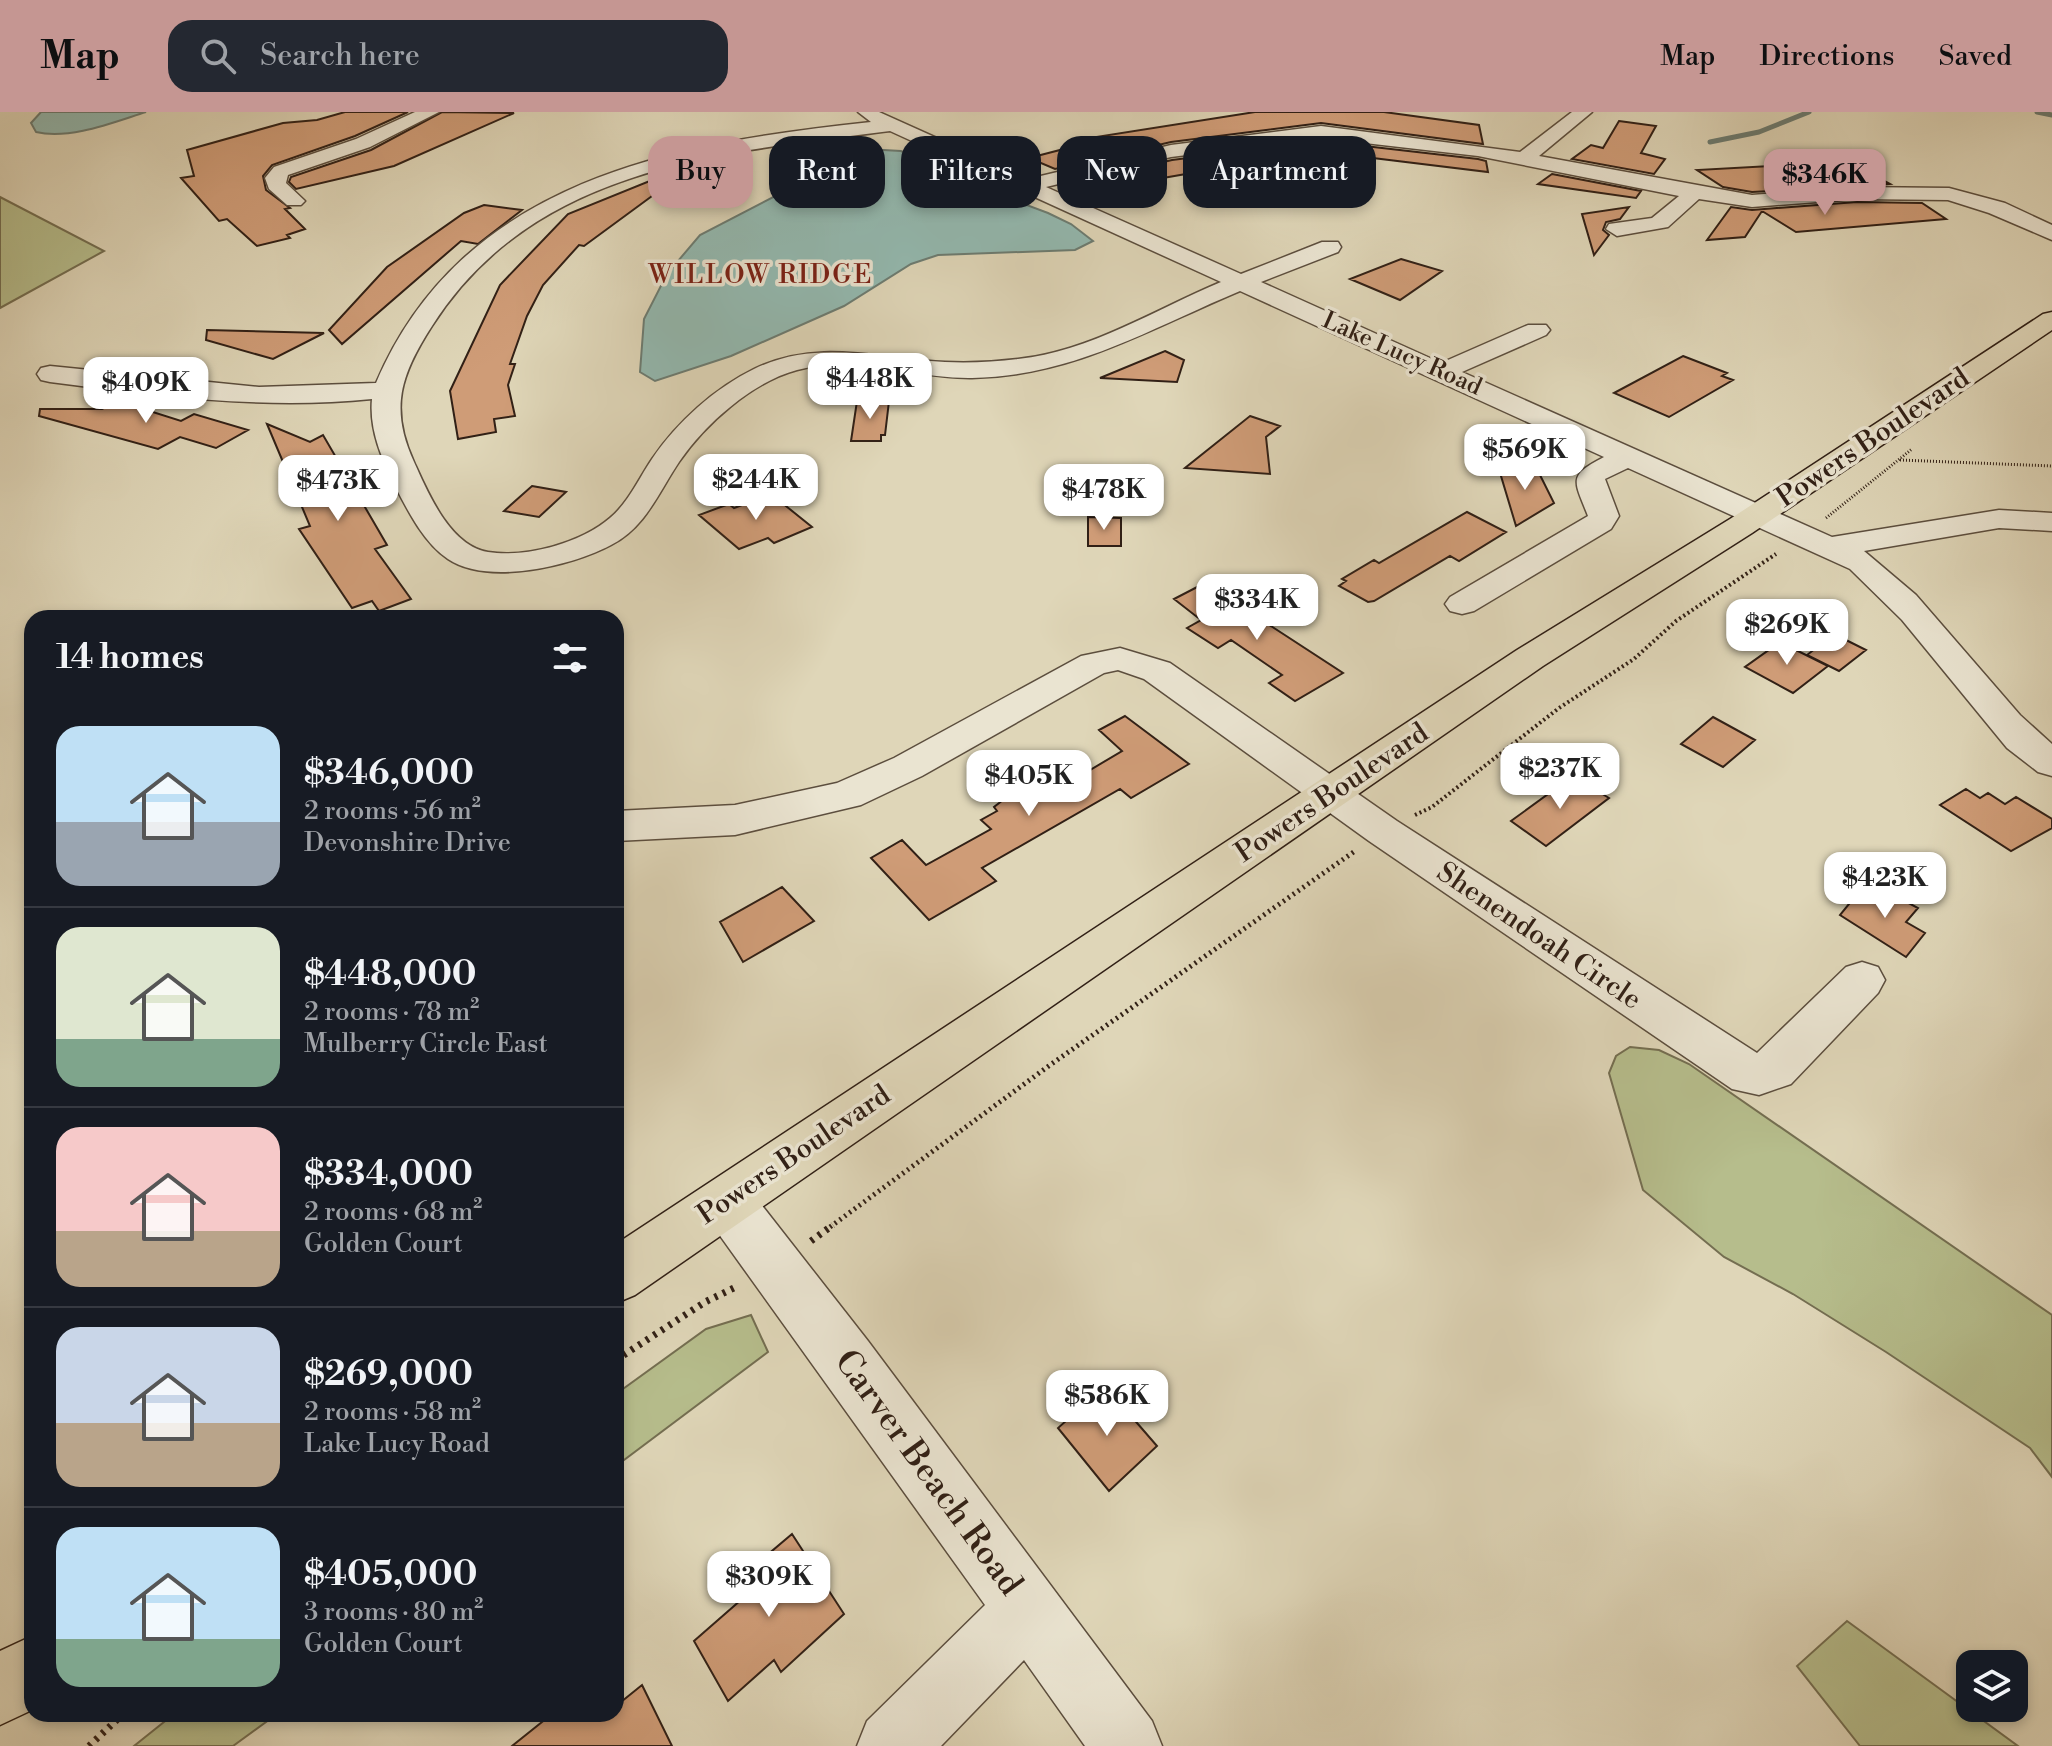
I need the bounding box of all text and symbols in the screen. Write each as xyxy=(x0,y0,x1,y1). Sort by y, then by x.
search box xyxy=(168,20,728,92)
text: Map xyxy=(40,33,120,80)
icon: search xyxy=(196,34,240,78)
text: Search here xyxy=(260,37,420,75)
text: Map xyxy=(1660,39,1715,74)
text: Directions xyxy=(1759,39,1894,74)
text: Saved xyxy=(1938,39,2012,74)
chip: Buy xyxy=(648,136,753,208)
chip: Rent xyxy=(769,136,885,208)
chip: Filters xyxy=(901,136,1041,208)
chip: New xyxy=(1057,136,1167,208)
chip: Apartment xyxy=(1183,136,1376,208)
pin: $346K xyxy=(1769,149,1881,217)
text: $346K xyxy=(1782,159,1868,191)
district label: WILLOW RIDGE xyxy=(648,259,873,291)
street label: Lake Lucy Road xyxy=(1318,305,1487,403)
pin: $448K xyxy=(814,353,926,421)
pin: $409K xyxy=(90,357,202,425)
street label: Powers Boulevard xyxy=(1770,360,1976,516)
text: $448K xyxy=(826,363,914,395)
text: $409K xyxy=(101,367,191,399)
pin: $569K xyxy=(1469,424,1581,492)
text: $569K xyxy=(1482,434,1568,466)
pin: $244K xyxy=(700,454,812,522)
pin: $473K xyxy=(282,455,394,523)
text: $244K xyxy=(712,464,800,496)
pin: $478K xyxy=(1048,464,1160,532)
text: $473K xyxy=(296,465,380,497)
text: $478K xyxy=(1062,474,1146,506)
pin: $334K xyxy=(1201,574,1313,642)
text: $334K xyxy=(1214,584,1300,616)
pin: $269K xyxy=(1731,599,1843,667)
text: $269K xyxy=(1744,609,1830,641)
icon: filters xyxy=(548,636,592,680)
text: 14 homes xyxy=(56,637,204,679)
street label: Powers Boulevard xyxy=(1229,715,1435,871)
pin: $237K xyxy=(1504,743,1616,811)
pin: $405K xyxy=(973,750,1085,818)
text: $346,000 xyxy=(304,753,474,795)
text: $237K xyxy=(1518,753,1602,785)
icon: home xyxy=(120,758,216,854)
text: $405K xyxy=(985,760,1073,792)
text: 2 rooms · 56 m² xyxy=(304,795,481,827)
text: Devonshire Drive xyxy=(304,827,511,859)
pin: $423K xyxy=(1829,852,1941,920)
street label: Shenendoah Circle xyxy=(1430,855,1648,1017)
text: $423K xyxy=(1842,862,1928,894)
text: $448,000 xyxy=(304,954,477,996)
icon: home xyxy=(120,959,216,1055)
text: 2 rooms · 78 m² xyxy=(304,996,479,1028)
text: Mulberry Circle East xyxy=(304,1028,548,1060)
street label: Powers Boulevard xyxy=(691,1077,897,1233)
text: $334,000 xyxy=(304,1154,473,1196)
icon: home xyxy=(120,1159,216,1255)
text: 2 rooms · 68 m² xyxy=(304,1196,482,1228)
text: Golden Court xyxy=(304,1228,463,1260)
street label: Carver Beach Road xyxy=(825,1342,1031,1604)
text: $269,000 xyxy=(304,1354,473,1396)
icon: home xyxy=(120,1359,216,1455)
pin: $586K xyxy=(1051,1370,1163,1438)
text: $586K xyxy=(1064,1380,1150,1412)
text: 2 rooms · 58 m² xyxy=(304,1396,481,1428)
text: Lake Lucy Road xyxy=(304,1428,490,1460)
pin: $309K xyxy=(713,1551,825,1619)
text: $405,000 xyxy=(304,1554,477,1596)
icon: home xyxy=(120,1559,216,1655)
text: $309K xyxy=(725,1561,813,1593)
text: 3 rooms · 80 m² xyxy=(304,1596,483,1628)
text: Golden Court xyxy=(304,1628,463,1660)
map controls xyxy=(1956,1650,2028,1722)
button: layers xyxy=(1956,1650,2028,1722)

